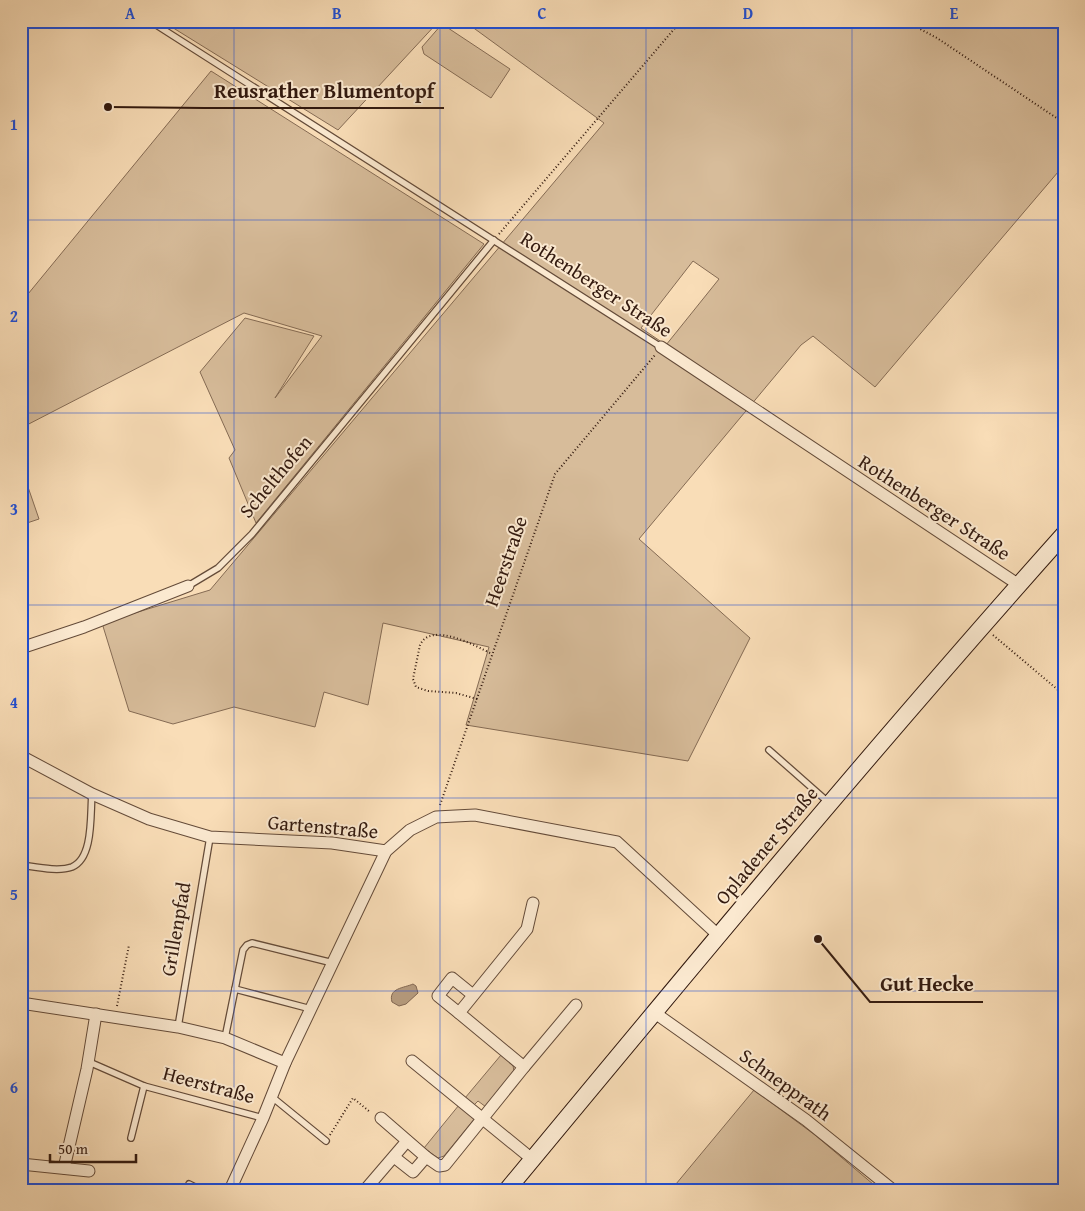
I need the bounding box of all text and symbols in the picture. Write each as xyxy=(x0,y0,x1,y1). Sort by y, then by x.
text: A xyxy=(125,1,136,25)
text: B xyxy=(332,1,342,25)
text: C xyxy=(537,1,547,25)
text: D xyxy=(743,1,753,25)
text: E xyxy=(950,1,959,25)
callout: Reusrather Blumentopf xyxy=(204,72,444,108)
text: Reusrather Blumentopf xyxy=(214,75,437,106)
text: 1 xyxy=(10,112,18,136)
street label: Rothenberger Straße xyxy=(515,224,679,344)
text: 2 xyxy=(10,304,18,328)
street label: Schelthofen xyxy=(232,428,318,524)
street label: Rothenberger Straße xyxy=(853,447,1017,567)
text: 3 xyxy=(10,497,18,521)
street label: Heerstraße xyxy=(476,512,534,610)
text: 4 xyxy=(10,690,18,714)
street label: Opladener Straße xyxy=(708,779,824,911)
street label: Gartenstraße xyxy=(267,807,379,845)
street label: Grillenpfad xyxy=(152,879,198,978)
text: 5 xyxy=(10,882,18,906)
callout: Gut Hecke xyxy=(870,966,983,1002)
text: Gut Hecke xyxy=(880,968,974,999)
street label: Schnepprath xyxy=(734,1041,838,1127)
street label: Heerstraße xyxy=(160,1058,258,1110)
text: 6 xyxy=(10,1075,18,1099)
scale bar xyxy=(50,1131,136,1163)
text: 50 m xyxy=(58,1138,89,1159)

